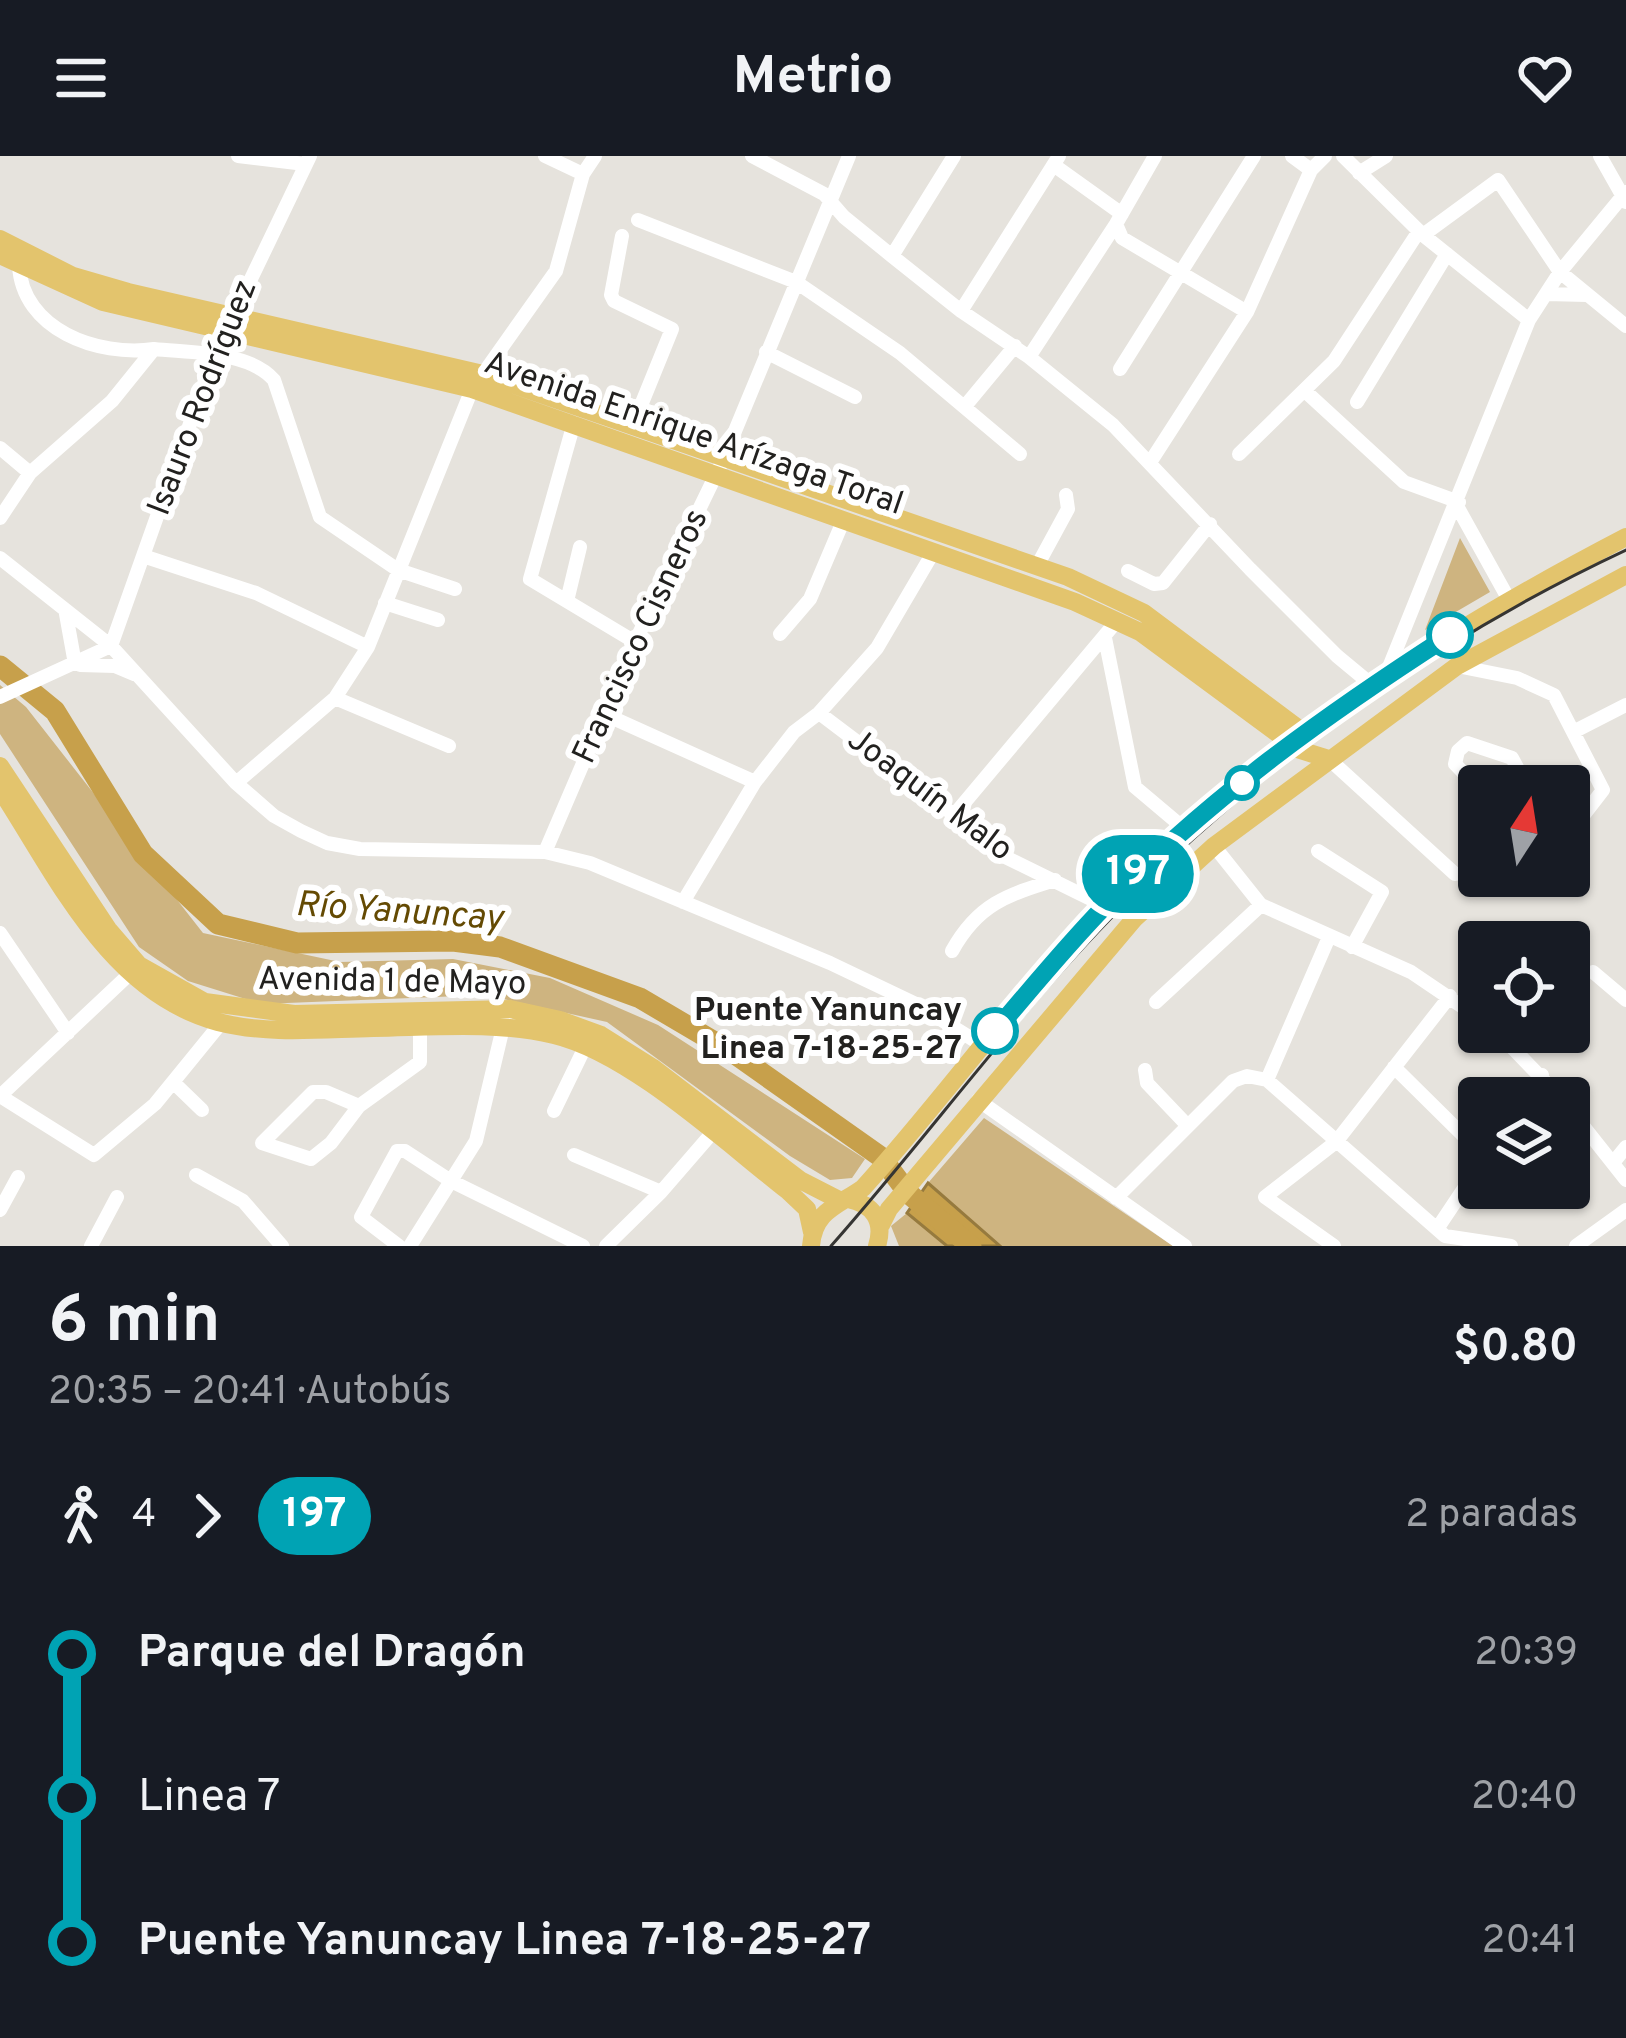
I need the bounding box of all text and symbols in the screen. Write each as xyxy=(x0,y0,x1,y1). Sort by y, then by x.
text: Metrio xyxy=(733,44,893,113)
icon: menu xyxy=(48,45,114,111)
icon: heart xyxy=(1512,45,1578,111)
street label: Isauro Rodríguez xyxy=(140,274,268,522)
street label: Avenida Enrique Arízaga Toral xyxy=(478,343,908,527)
street label: Francisco Cisneros xyxy=(565,503,719,771)
unlabelled marker xyxy=(1428,613,1472,657)
street label: Joaquín Malo xyxy=(838,720,1020,872)
north arrow xyxy=(1458,765,1590,897)
map controls xyxy=(1458,765,1590,1209)
unlabelled marker xyxy=(1226,767,1258,799)
line badge: 197 xyxy=(1069,835,1207,913)
text: 197 xyxy=(1106,847,1170,900)
water label: Río Yanuncay xyxy=(294,883,507,943)
button: locate xyxy=(1458,921,1590,1053)
street label: Avenida 1 de Mayo xyxy=(257,960,527,1006)
place label: Puente Yanuncay Linea 7-18-25-27 xyxy=(694,991,962,1071)
marker: Puente Yanuncay Linea 7-18-25-27 xyxy=(973,1009,1017,1053)
button: layers xyxy=(1458,1077,1590,1209)
text: 6 min xyxy=(48,1282,221,1365)
text: $0.80 xyxy=(1453,1320,1578,1377)
text: 20:35 – 20:41 · Autobús xyxy=(48,1369,451,1418)
icon: walk xyxy=(48,1483,114,1549)
icon: forward xyxy=(174,1483,240,1549)
text: 197 xyxy=(282,1489,347,1542)
text: 4 xyxy=(132,1492,156,1541)
text: 2 paradas xyxy=(1405,1492,1578,1541)
text: Parque del Dragón xyxy=(138,1626,526,1683)
text: 20:39 xyxy=(1474,1630,1578,1679)
text: Linea 7 xyxy=(138,1770,281,1827)
text: 20:40 xyxy=(1471,1774,1578,1823)
text: Puente Yanuncay Linea 7-18-25-27 xyxy=(138,1914,871,1971)
text: 20:41 xyxy=(1482,1918,1578,1967)

